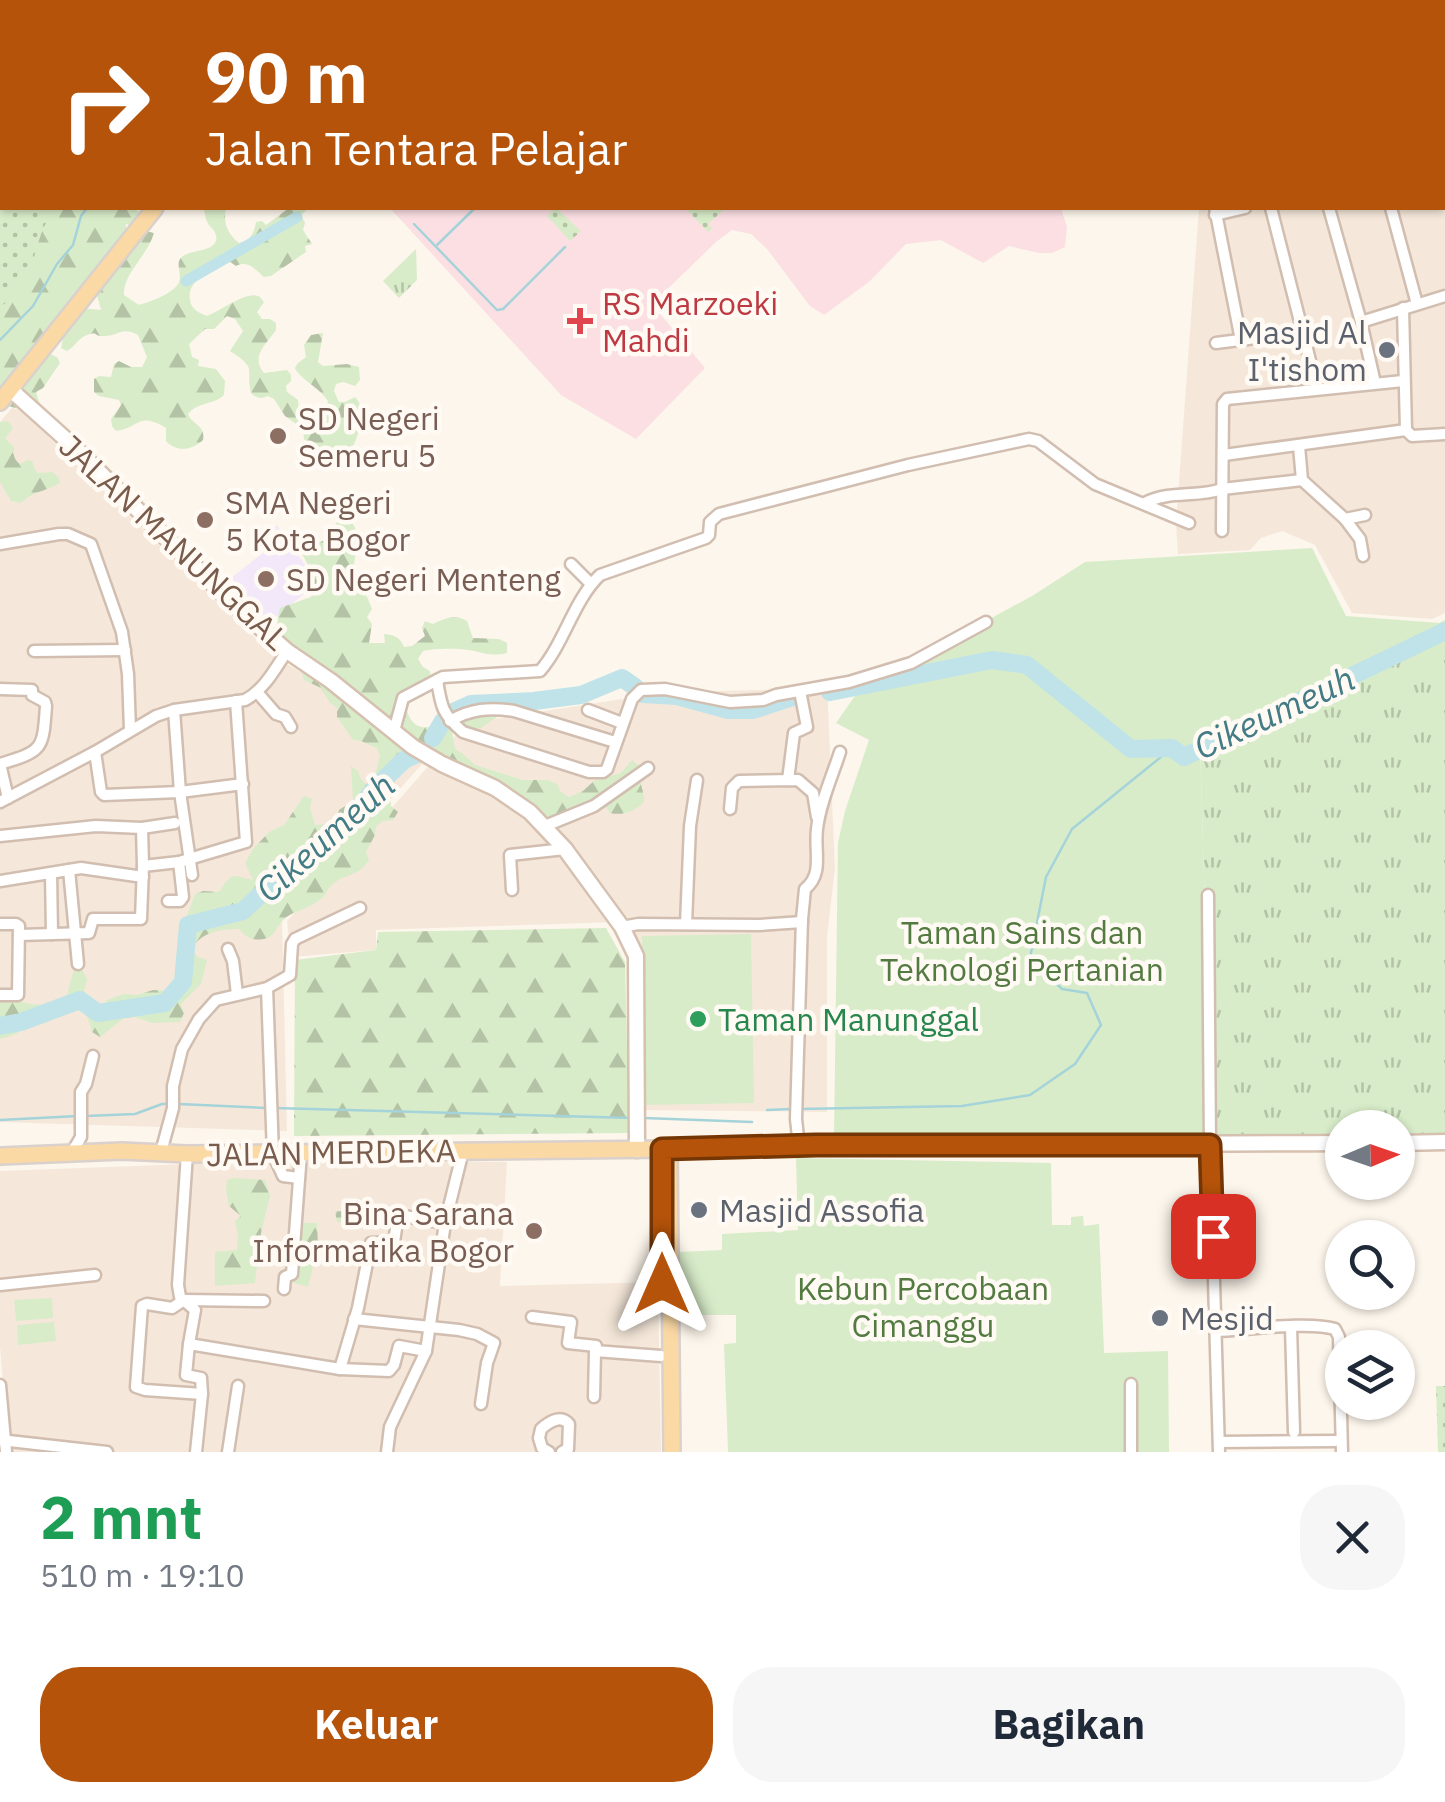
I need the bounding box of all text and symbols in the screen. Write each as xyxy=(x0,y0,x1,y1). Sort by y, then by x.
text: 90 m xyxy=(205,31,368,122)
icon: right xyxy=(40,40,170,170)
text: Jalan Tentara Pelajar xyxy=(205,119,627,177)
place label: RS Marzoeki Mahdi xyxy=(602,282,778,361)
marker: RS Marzoeki Mahdi xyxy=(567,308,593,334)
place label: Masjid Al I'tishom xyxy=(1237,311,1367,390)
marker: Masjid Al I'tishom xyxy=(1376,339,1398,361)
place label: SD Negeri Semeru 5 xyxy=(298,397,440,476)
street label: JALAN MANUNGGAL xyxy=(51,425,297,659)
marker: SD Negeri Semeru 5 xyxy=(267,425,289,447)
place label: SMA Negeri 5 Kota Bogor xyxy=(225,481,410,560)
marker: SMA Negeri 5 Kota Bogor xyxy=(194,509,216,531)
place label: SD Negeri Menteng xyxy=(286,558,561,600)
marker: SD Negeri Menteng xyxy=(255,568,277,590)
water label: Cikeumeuh xyxy=(1186,655,1362,769)
water label: Cikeumeuh xyxy=(246,762,404,912)
park label: Taman Sains dan Teknologi Pertanian xyxy=(880,911,1164,990)
place label: Taman Manunggal xyxy=(718,998,979,1040)
marker: Taman Manunggal xyxy=(687,1008,709,1030)
north arrow xyxy=(1325,1110,1415,1200)
map controls xyxy=(1325,1110,1415,1420)
street label: JALAN MERDEKA xyxy=(206,1129,456,1175)
place label: Masjid Assofia xyxy=(719,1189,924,1231)
place label: Bina Sarana Informatika Bogor xyxy=(252,1192,514,1271)
pin xyxy=(1171,1194,1256,1279)
marker: Masjid Assofia xyxy=(688,1199,710,1221)
icon: arrive xyxy=(1186,1209,1241,1264)
marker: Bina Sarana Informatika Bogor xyxy=(523,1220,545,1242)
button: search xyxy=(1325,1220,1415,1310)
position arrow xyxy=(610,1232,714,1336)
park label: Kebun Percobaan Cimanggu xyxy=(797,1267,1049,1346)
place label: Mesjid xyxy=(1180,1297,1274,1339)
marker: Mesjid xyxy=(1149,1307,1171,1329)
button: layers xyxy=(1325,1330,1415,1420)
text: 2 mnt xyxy=(40,1477,203,1556)
button: close xyxy=(1300,1485,1405,1590)
text: 510 m · 19:10 xyxy=(40,1554,245,1596)
button: Keluar xyxy=(40,1667,713,1782)
button: Bagikan xyxy=(733,1667,1405,1782)

